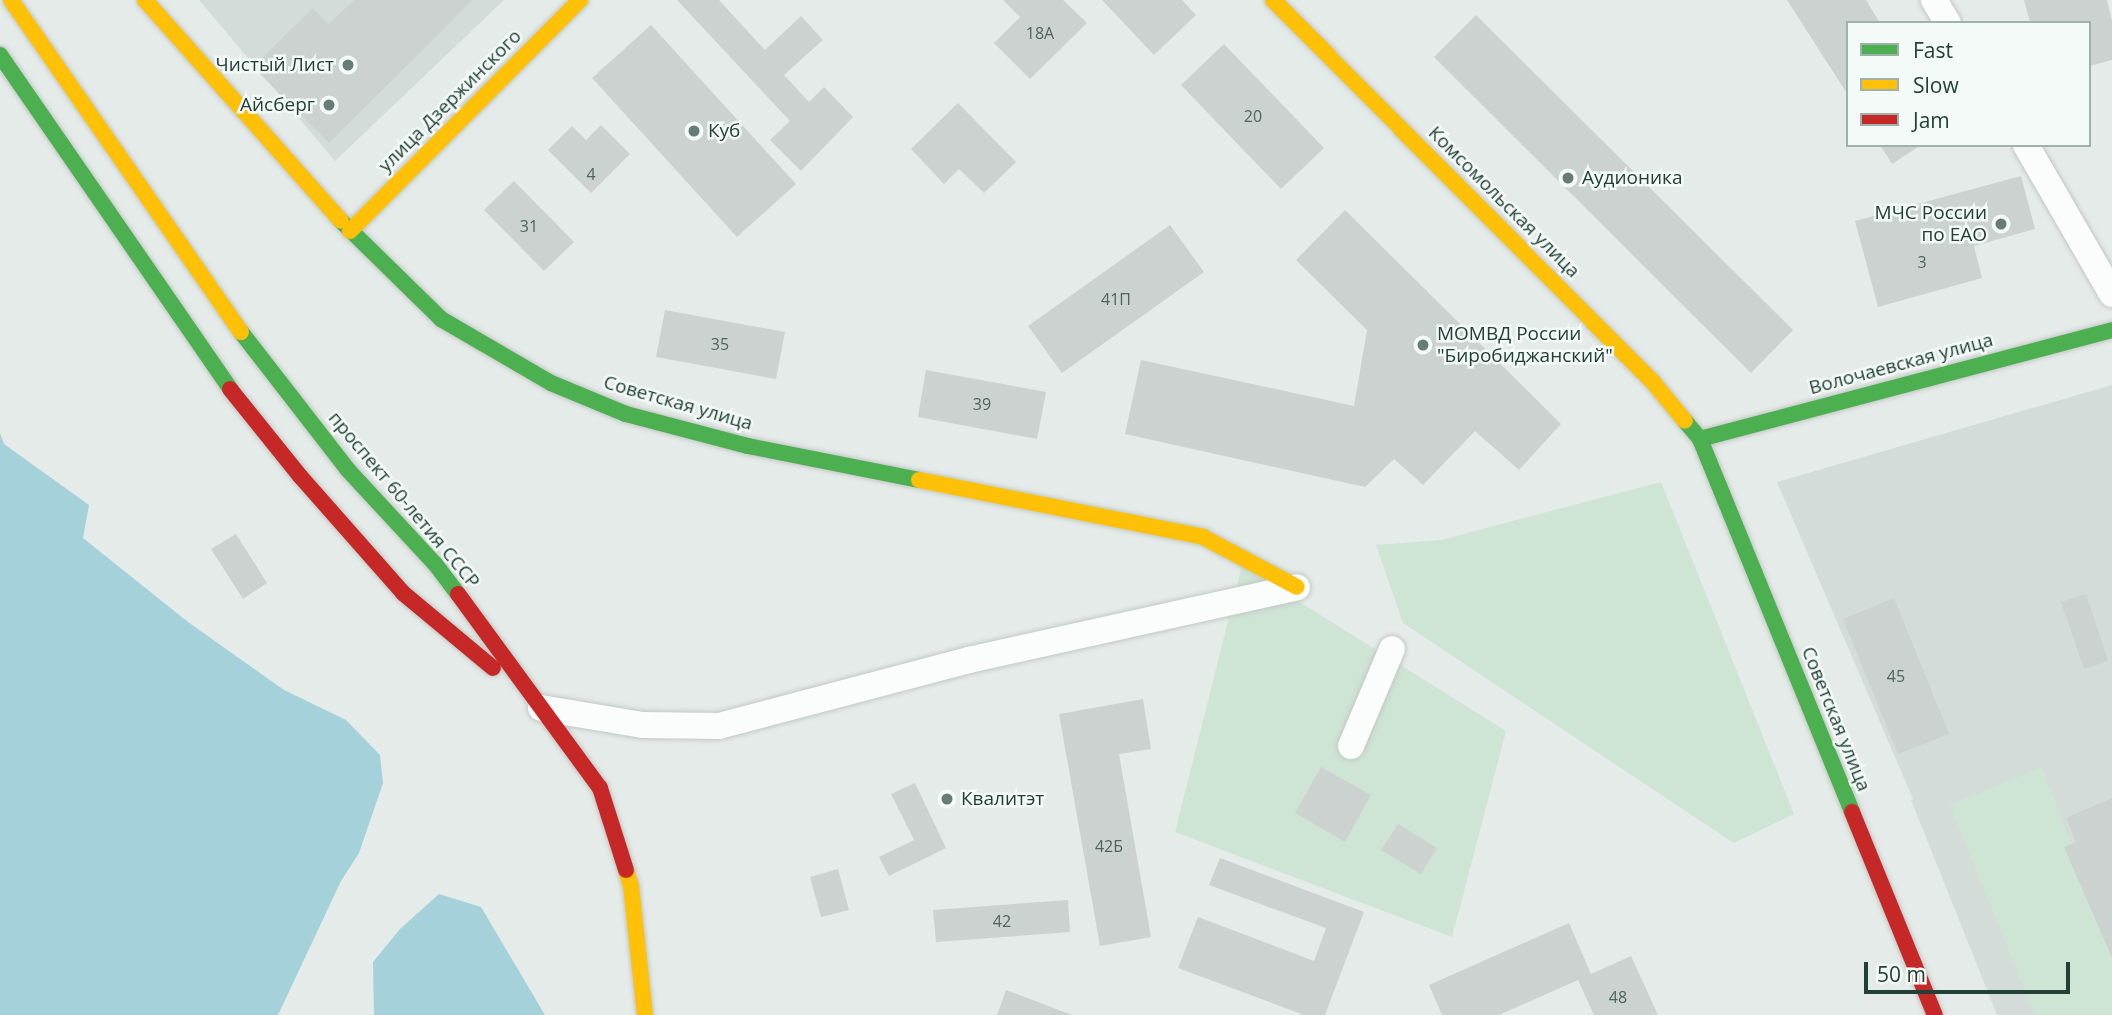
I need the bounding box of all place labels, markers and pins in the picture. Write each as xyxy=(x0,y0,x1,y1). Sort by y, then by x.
place label: Чистый Лист xyxy=(216,54,334,76)
marker: Чистый Лист xyxy=(340,57,356,73)
place label: Айсберг xyxy=(240,94,315,116)
marker: Айсберг xyxy=(321,97,337,113)
place label: Куб xyxy=(708,120,740,142)
marker: Куб xyxy=(686,123,702,139)
place label: Аудионика xyxy=(1582,167,1682,189)
marker: Аудионика xyxy=(1560,170,1576,186)
place label: МЧС России по ЕАО xyxy=(1875,202,1987,246)
marker: МЧС России по ЕАО xyxy=(1993,216,2009,232)
place label: МОМВД России "Биробиджанский" xyxy=(1437,323,1613,367)
marker: МОМВД России "Биробиджанский" xyxy=(1415,337,1431,353)
place label: Квалитэт xyxy=(961,788,1044,810)
marker: Квалитэт xyxy=(939,791,955,807)

